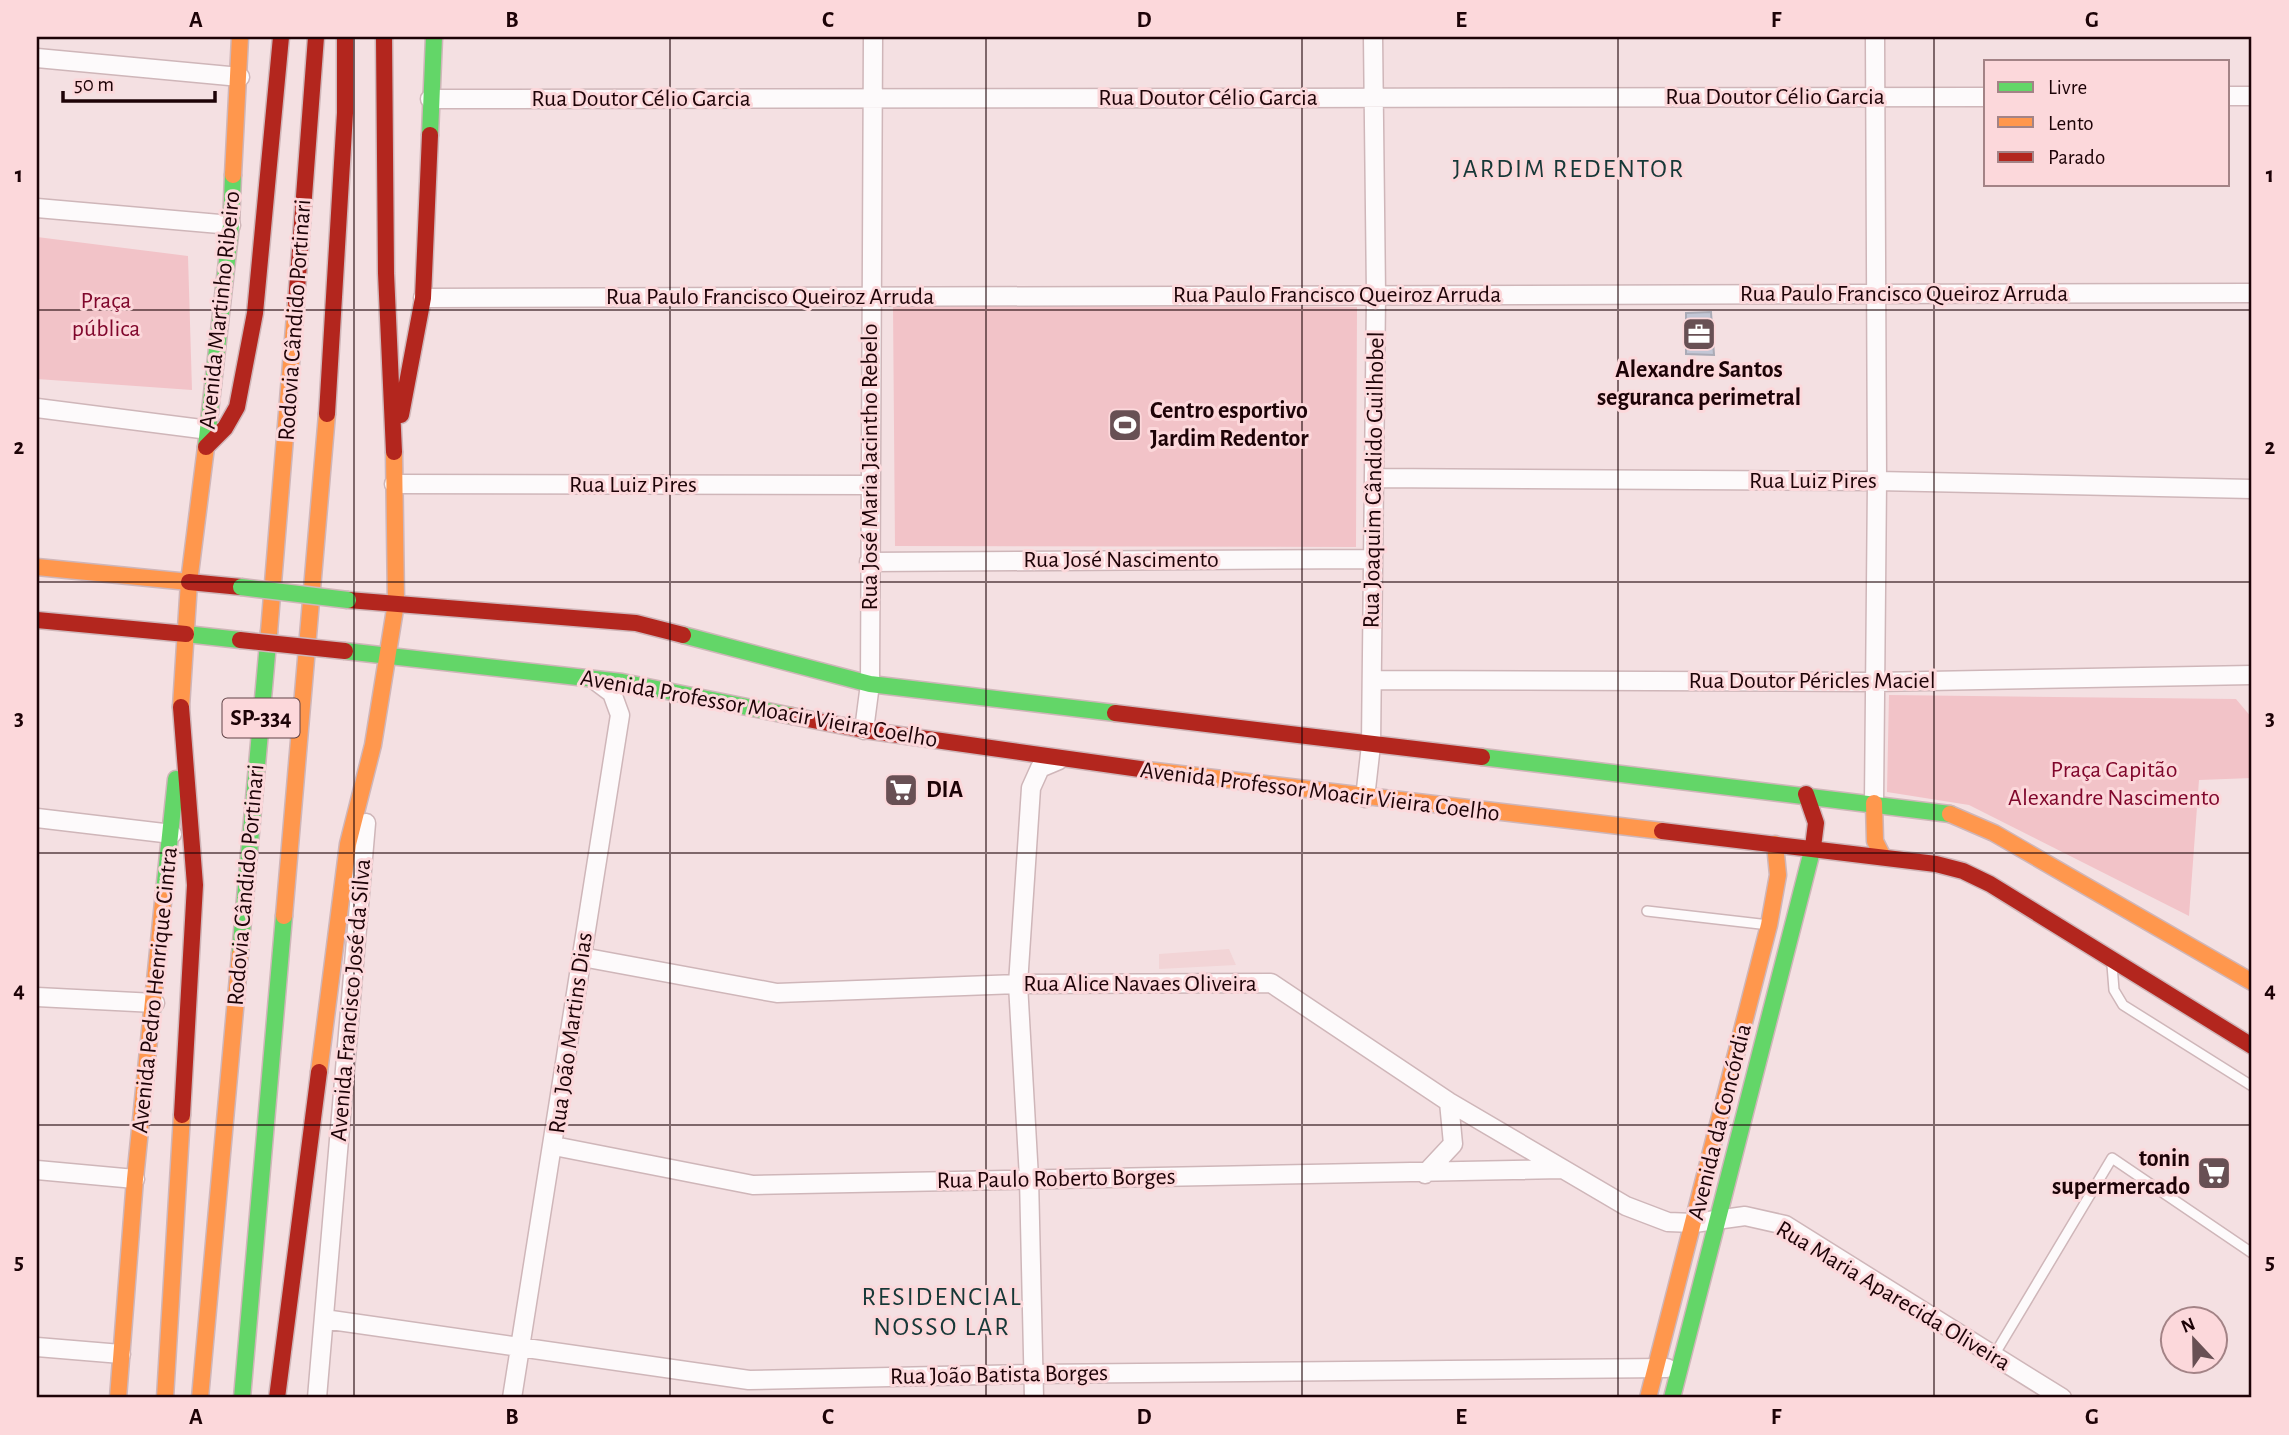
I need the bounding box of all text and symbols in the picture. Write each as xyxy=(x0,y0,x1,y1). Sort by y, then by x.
text: A xyxy=(189,9,203,32)
text: B xyxy=(505,9,519,32)
text: C xyxy=(822,9,834,32)
text: D xyxy=(1136,9,1152,32)
text: E xyxy=(1455,9,1467,32)
text: F xyxy=(1771,9,1782,32)
text: G xyxy=(2085,9,2099,32)
scale bar xyxy=(63,60,215,104)
legend xyxy=(1984,60,2230,186)
text: 50 m xyxy=(74,74,114,95)
text: Livre xyxy=(2048,77,2087,98)
street label: Rua Doutor Célio Garcia xyxy=(1665,85,1885,109)
street label: Rua Doutor Célio Garcia xyxy=(1098,86,1318,110)
street label: Rua Doutor Célio Garcia xyxy=(531,87,751,111)
text: Lento xyxy=(2048,113,2094,134)
text: Parado xyxy=(2048,147,2105,168)
district label: JARDIM REDENTOR xyxy=(1453,156,1685,182)
text: 1 xyxy=(15,164,23,187)
text: 1 xyxy=(2266,164,2274,187)
street label: Avenida Martinho Ribeiro xyxy=(196,190,244,430)
street label: Rodovia Cândido Portinari xyxy=(275,198,315,442)
street label: Rua Paulo Francisco Queiroz Arruda xyxy=(1740,282,2068,306)
street label: Rua Paulo Francisco Queiroz Arruda xyxy=(1173,283,1501,307)
street label: Rua Paulo Francisco Queiroz Arruda xyxy=(606,285,934,309)
park label: Praça pública xyxy=(72,289,140,341)
office icon: Alexandre Santos seguranca perimetral xyxy=(1680,315,1718,353)
street label: Rua José Maria Jacintho Rebelo xyxy=(858,324,882,610)
street label: Rua Joaquim Cândido Guilhobel xyxy=(1359,331,1389,629)
place label: Alexandre Santos seguranca perimetral xyxy=(1597,358,1801,410)
place label: Centro esportivo Jardim Redentor xyxy=(1150,399,1309,451)
sports icon: Centro esportivo Jardim Redentor xyxy=(1106,406,1144,444)
text: 2 xyxy=(14,436,25,459)
text: 2 xyxy=(2265,436,2276,459)
street label: Rua Luiz Pires xyxy=(1749,469,1877,493)
street label: Rua Luiz Pires xyxy=(569,473,697,497)
street label: Rua José Nascimento xyxy=(1023,548,1219,572)
street label: Avenida Professor Moacir Vieira Coelho xyxy=(579,666,939,752)
street label: Rua Doutor Péricles Maciel xyxy=(1688,669,1936,693)
road number: SP-334 xyxy=(222,698,300,738)
text: 3 xyxy=(14,707,24,730)
text: 3 xyxy=(2265,707,2275,730)
street label: Avenida Professor Moacir Vieira Coelho xyxy=(1139,758,1501,826)
park label: Praça Capitão Alexandre Nascimento xyxy=(2008,758,2220,810)
street label: Rodovia Cândido Portinari xyxy=(223,763,269,1007)
supermarket icon: DIA xyxy=(882,771,920,809)
place label: DIA xyxy=(926,778,964,802)
street label: Avenida Pedro Henrique Cintra xyxy=(128,846,182,1134)
street label: Avenida Francisco José da Silva xyxy=(327,858,375,1142)
street label: Rua João Martins Dias xyxy=(545,931,597,1135)
street label: Rua Alice Navaes Oliveira xyxy=(1023,972,1257,996)
text: 4 xyxy=(13,979,25,1002)
text: 4 xyxy=(2264,979,2276,1002)
street label: Avenida da Concórdia xyxy=(1684,1021,1756,1223)
place label: tonin supermercado xyxy=(2052,1147,2190,1199)
supermarket icon: tonin supermercado xyxy=(2195,1154,2233,1192)
street label: Rua Paulo Roberto Borges xyxy=(936,1165,1176,1193)
street label: Rua Maria Aparecida Oliveira xyxy=(1772,1217,2014,1375)
text: 5 xyxy=(14,1251,24,1274)
text: 5 xyxy=(2265,1251,2275,1274)
district label: RESIDENCIAL NOSSO LAR xyxy=(861,1284,1023,1340)
north arrow xyxy=(2160,1306,2230,1376)
text: N xyxy=(2179,1314,2198,1337)
street label: Rua João Batista Borges xyxy=(890,1361,1108,1389)
text: A xyxy=(189,1406,203,1429)
text: B xyxy=(505,1406,519,1429)
text: C xyxy=(822,1406,834,1429)
text: D xyxy=(1136,1406,1152,1429)
text: E xyxy=(1455,1406,1467,1429)
text: F xyxy=(1771,1406,1782,1429)
text: G xyxy=(2085,1406,2099,1429)

